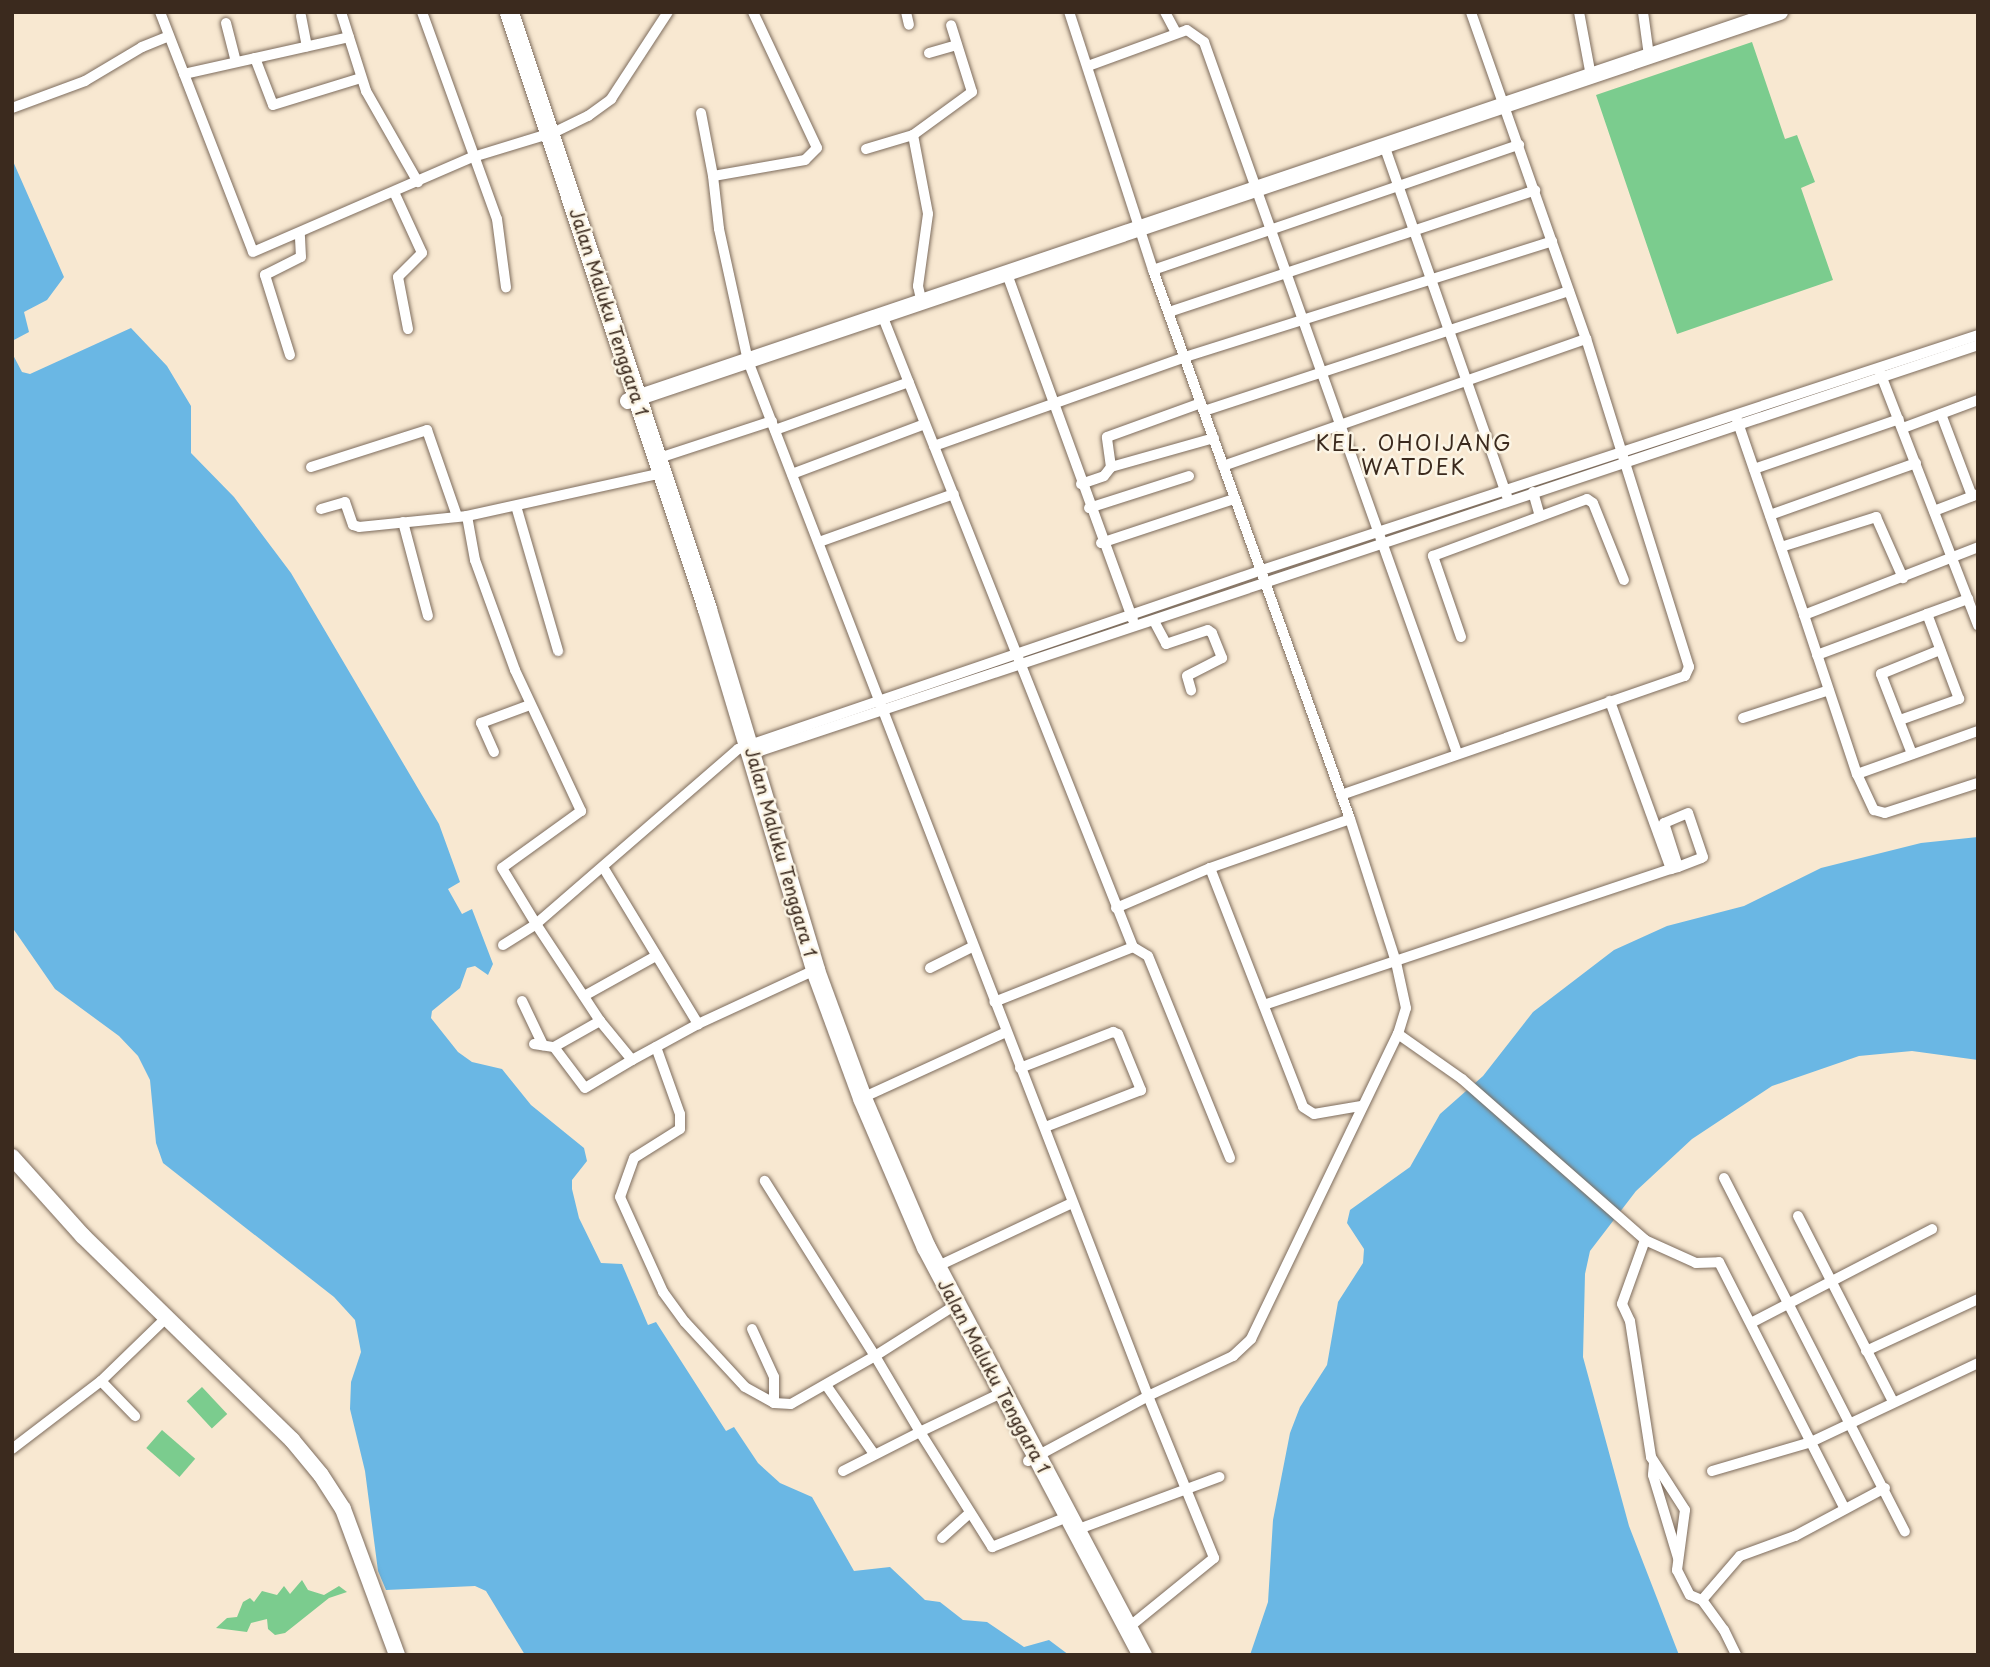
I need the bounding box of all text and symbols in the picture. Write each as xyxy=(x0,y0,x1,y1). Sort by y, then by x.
street label: Jalan Maluku Tenggara 1 xyxy=(565,204,653,420)
district label: KEL. OHOIJANG WATDEK xyxy=(1317,429,1511,479)
street label: Jalan Maluku Tenggara 1 xyxy=(740,744,822,960)
street label: Jalan Maluku Tenggara 1 xyxy=(933,1274,1055,1478)

